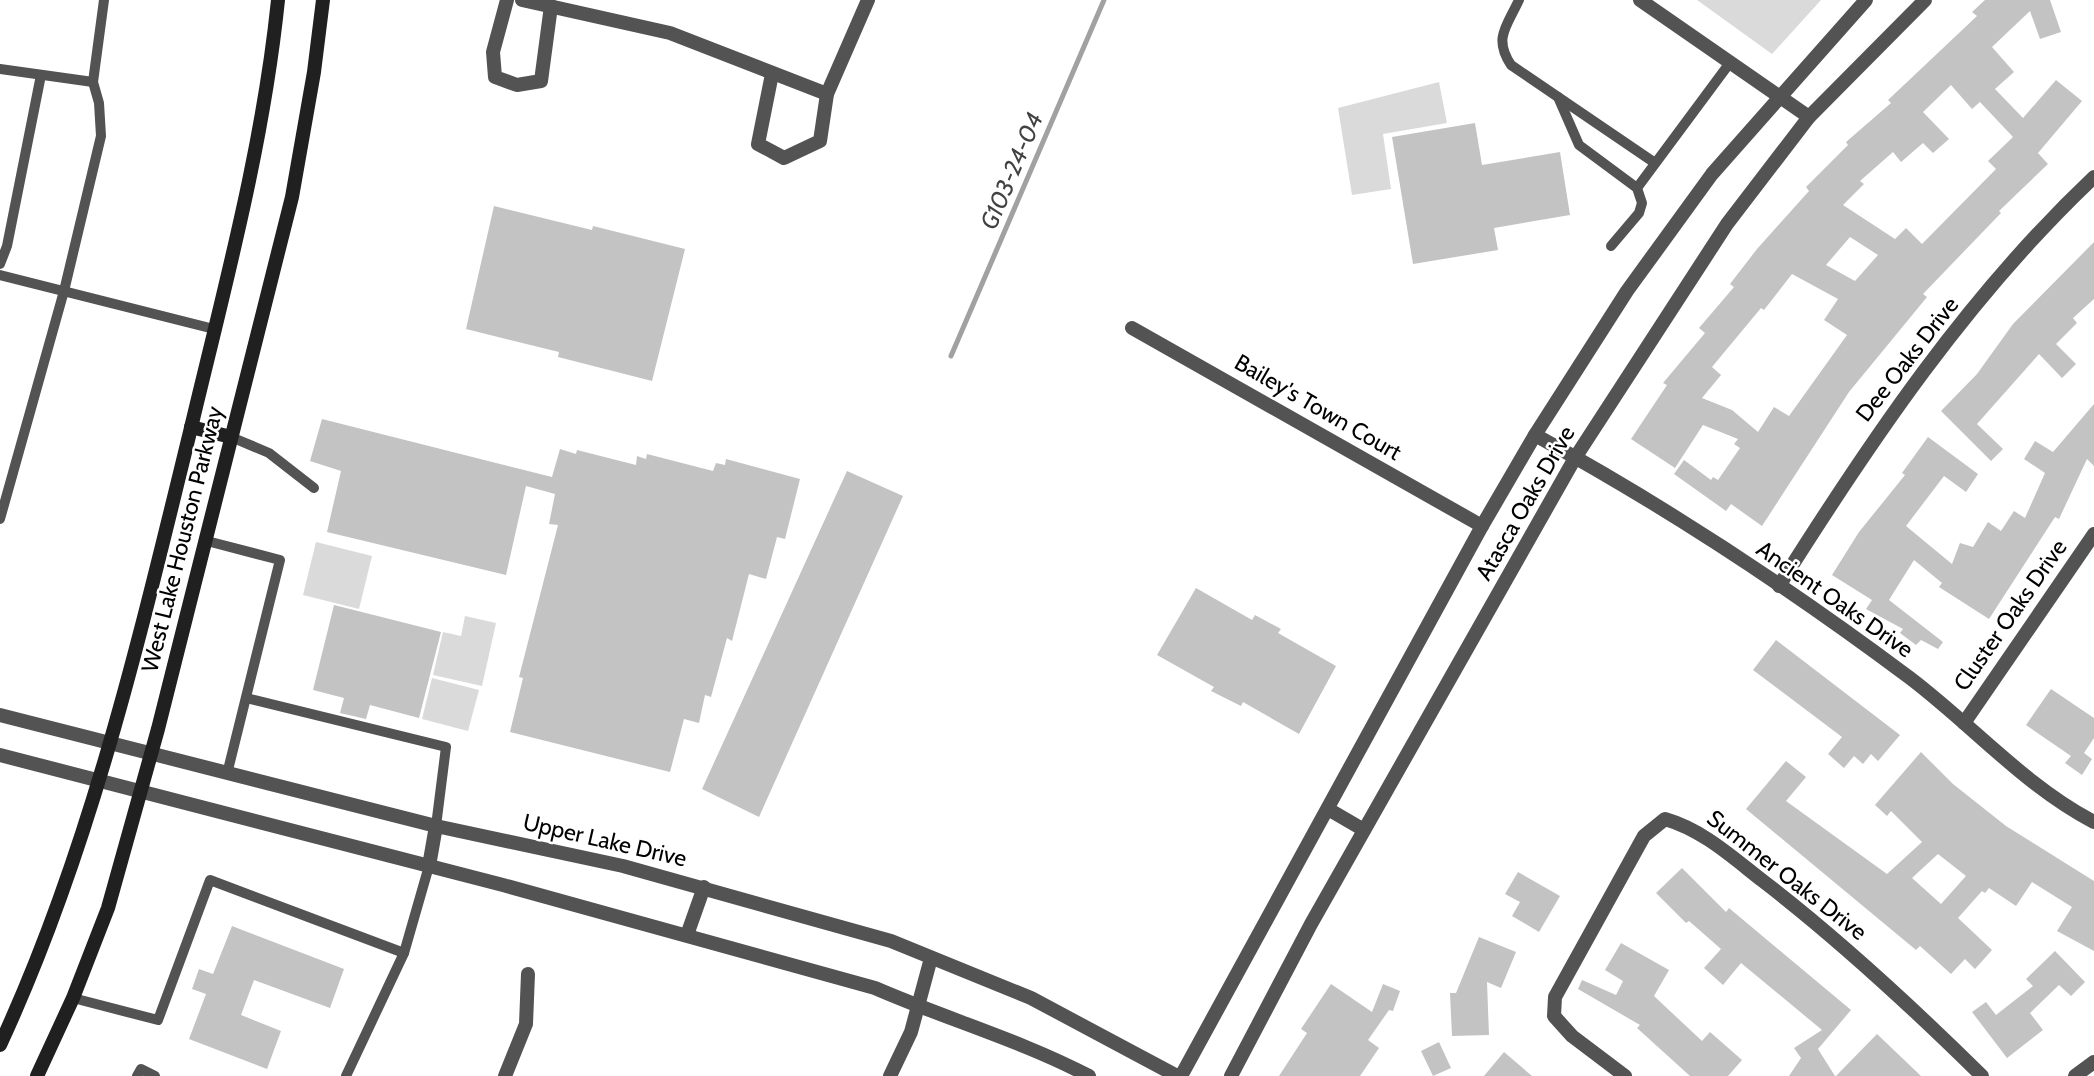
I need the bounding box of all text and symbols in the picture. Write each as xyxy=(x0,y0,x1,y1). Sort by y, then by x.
water label: G103-24-04 xyxy=(974,108,1049,234)
street label: Dee Oaks Drive xyxy=(1850,291,1964,427)
street label: Bailey's Town Court xyxy=(1230,348,1407,466)
street label: West Lake Houston Parkway xyxy=(135,403,229,675)
street label: Atasca Oaks Drive xyxy=(1469,421,1581,585)
street label: Cluster Oaks Drive xyxy=(1947,534,2073,696)
street label: Ancient Oaks Drive xyxy=(1751,535,1919,664)
street label: Summer Oaks Drive xyxy=(1702,804,1873,946)
street label: Upper Lake Drive xyxy=(520,808,690,872)

